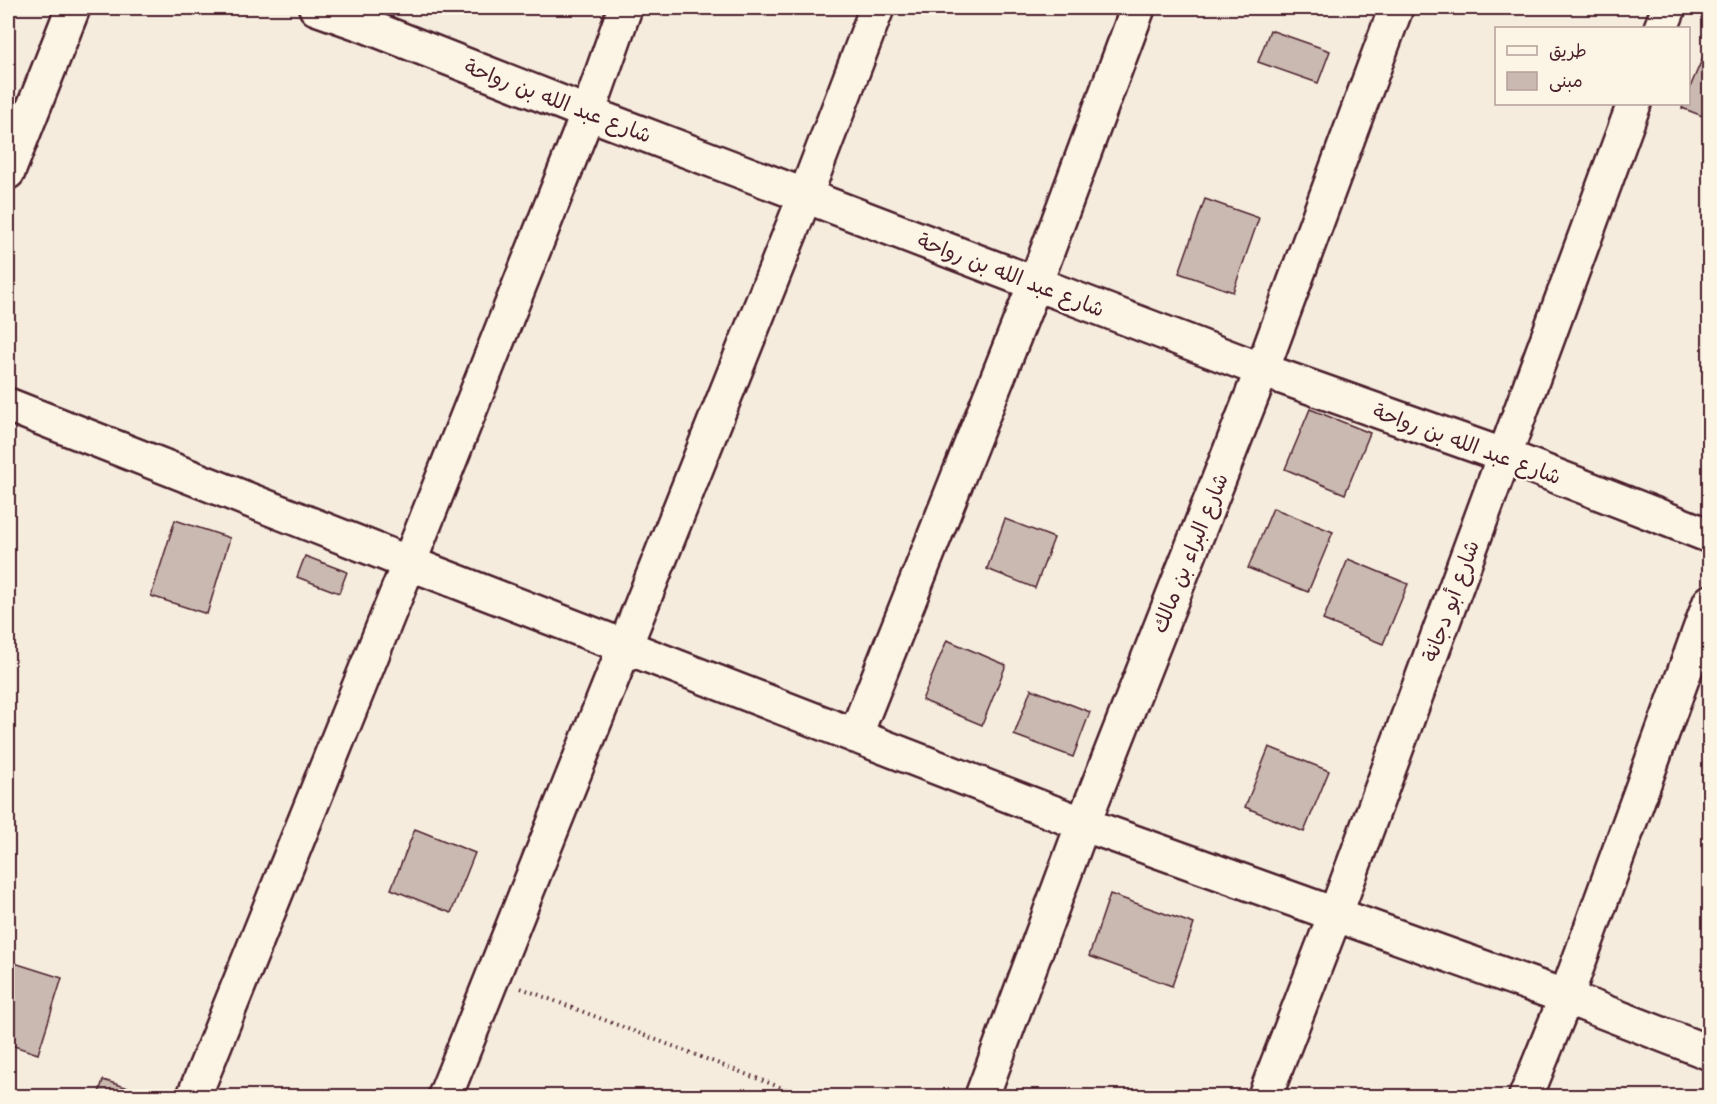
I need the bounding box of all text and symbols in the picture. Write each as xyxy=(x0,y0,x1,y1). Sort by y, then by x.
legend xyxy=(1495,27,1690,105)
text: طريق xyxy=(1549,36,1587,63)
street label: شارع عبد الله بن رواحة xyxy=(460,49,657,151)
text: مبنى xyxy=(1549,66,1583,93)
street label: شارع عبد الله بن رواحة xyxy=(913,223,1110,325)
street label: شارع عبد الله بن رواحة xyxy=(1369,393,1566,492)
street label: شارع البراء بن مالك xyxy=(1141,467,1236,637)
street label: شارع أبو دجانة xyxy=(1412,535,1487,666)

